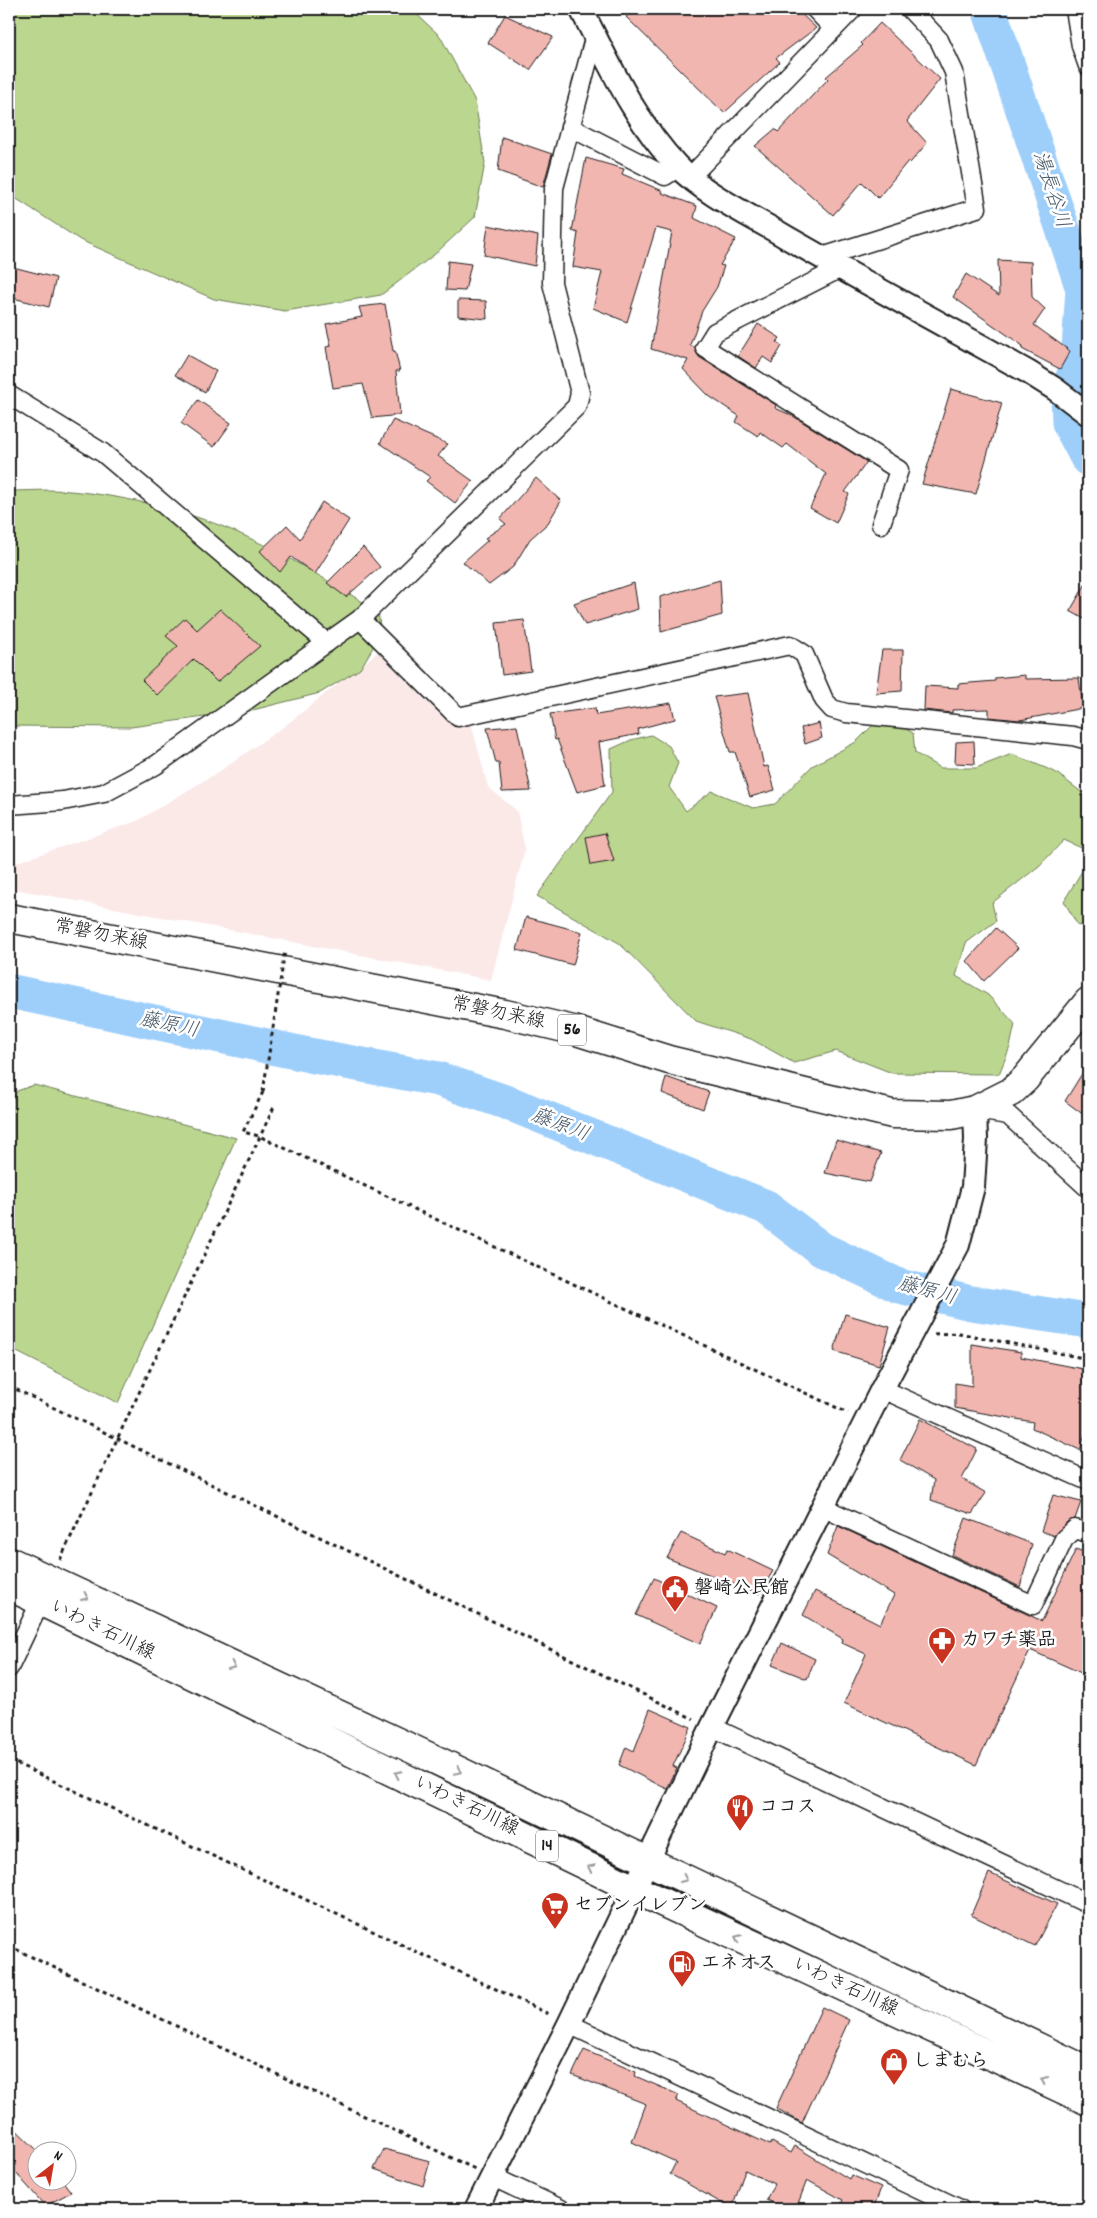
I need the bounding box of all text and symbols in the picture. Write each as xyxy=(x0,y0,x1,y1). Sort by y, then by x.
water label: 湯長谷川 xyxy=(1024,148,1076,232)
street label: 常磐勿来線 xyxy=(52,914,150,958)
street label: 常磐勿来線 xyxy=(449,991,547,1037)
water label: 藤原川 xyxy=(137,1006,201,1046)
road number: 56 xyxy=(558,1014,586,1046)
water label: 藤原川 xyxy=(527,1102,593,1150)
water label: 藤原川 xyxy=(894,1271,960,1313)
public building icon: 磐崎公民館 xyxy=(660,1574,690,1613)
place label: 磐崎公民館 xyxy=(694,1576,789,1603)
one-way arrow xyxy=(79,1591,88,1601)
street label: いわき石川線 xyxy=(45,1594,159,1668)
pharmacy icon: カワチ薬品 xyxy=(927,1626,957,1665)
place label: カワチ薬品 xyxy=(961,1628,1056,1655)
one-way arrow xyxy=(227,1659,236,1670)
one-way arrow xyxy=(453,1765,462,1775)
one-way arrow xyxy=(394,1770,403,1780)
street label: いわき石川線 xyxy=(409,1770,523,1844)
restaurant icon: ココス xyxy=(725,1793,755,1832)
place label: ココス xyxy=(759,1795,816,1822)
road number: 14 xyxy=(536,1830,558,1862)
one-way arrow xyxy=(587,1864,596,1874)
one-way arrow xyxy=(679,1872,688,1883)
supermarket icon: セブンイレブン xyxy=(540,1891,570,1930)
place label: セブンイレブン xyxy=(574,1893,707,1920)
one-way arrow xyxy=(734,1933,743,1944)
fuel station icon: エネオス xyxy=(667,1949,697,1988)
place label: エネオス xyxy=(701,1951,776,1978)
street label: いわき石川線 xyxy=(788,1952,902,2024)
shop icon: しまむら xyxy=(879,2047,909,2086)
place label: しまむら xyxy=(913,2049,989,2076)
one-way arrow xyxy=(1040,2076,1049,2086)
north arrow xyxy=(28,2140,78,2190)
text: N xyxy=(50,2146,66,2167)

